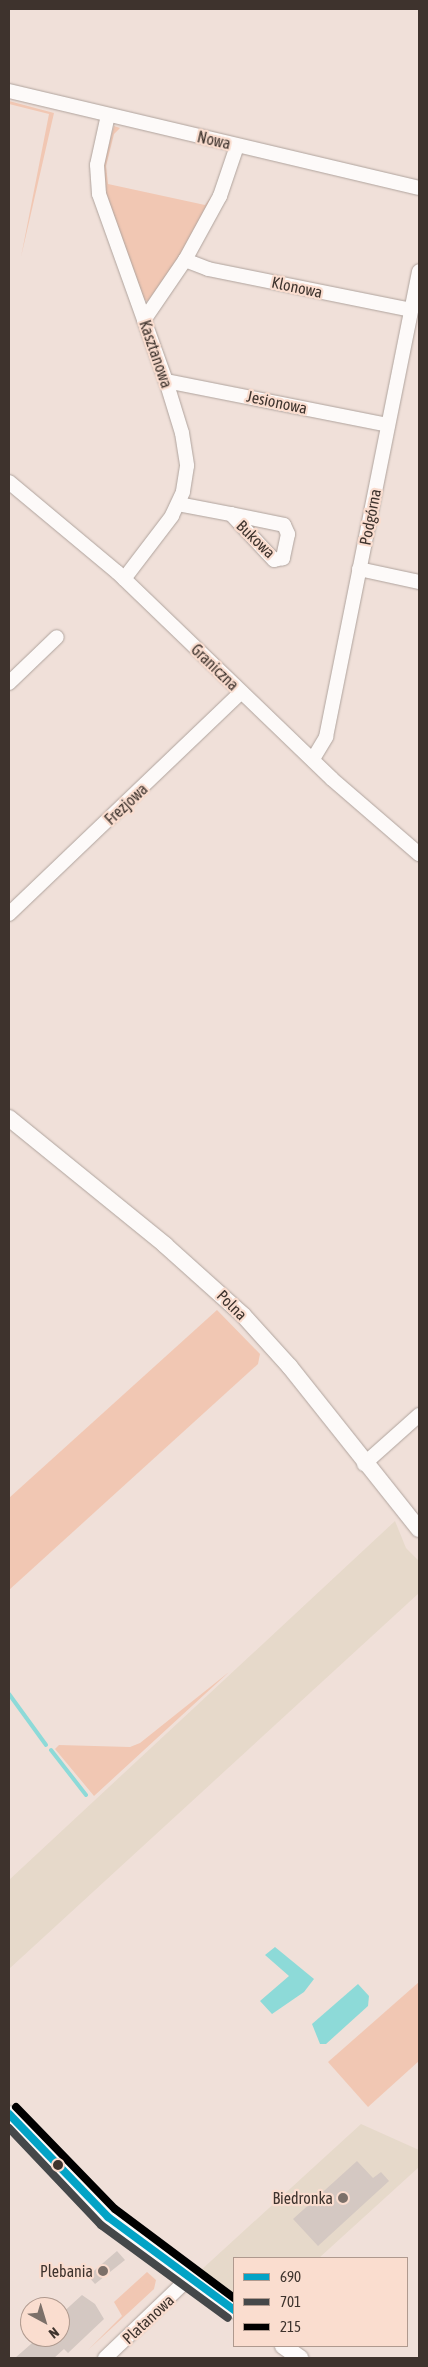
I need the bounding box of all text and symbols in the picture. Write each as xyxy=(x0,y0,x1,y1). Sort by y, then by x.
street label: Nowa xyxy=(195,127,233,153)
street label: Klonowa xyxy=(270,272,324,302)
street label: Kasztanowa xyxy=(135,318,177,390)
street label: Jesionowa xyxy=(245,386,309,418)
street label: Podgórna xyxy=(355,487,385,547)
street label: Bukowa xyxy=(233,516,279,562)
street label: Graniczna xyxy=(187,640,243,694)
street label: Frezjowa xyxy=(101,779,151,829)
street label: Polna xyxy=(213,1286,251,1324)
unlabelled marker xyxy=(53,2160,63,2170)
place label: Biedronka xyxy=(272,2188,333,2208)
marker: Biedronka xyxy=(337,2192,349,2204)
legend xyxy=(233,2257,408,2347)
place label: Plebania xyxy=(40,2261,93,2281)
marker: Plebania xyxy=(97,2265,109,2277)
text: 690 xyxy=(280,2268,301,2285)
street label: Platanowa xyxy=(118,2290,178,2348)
text: 701 xyxy=(280,2293,301,2310)
north arrow xyxy=(20,2297,70,2347)
text: 215 xyxy=(280,2318,301,2335)
text: N xyxy=(46,2324,62,2342)

